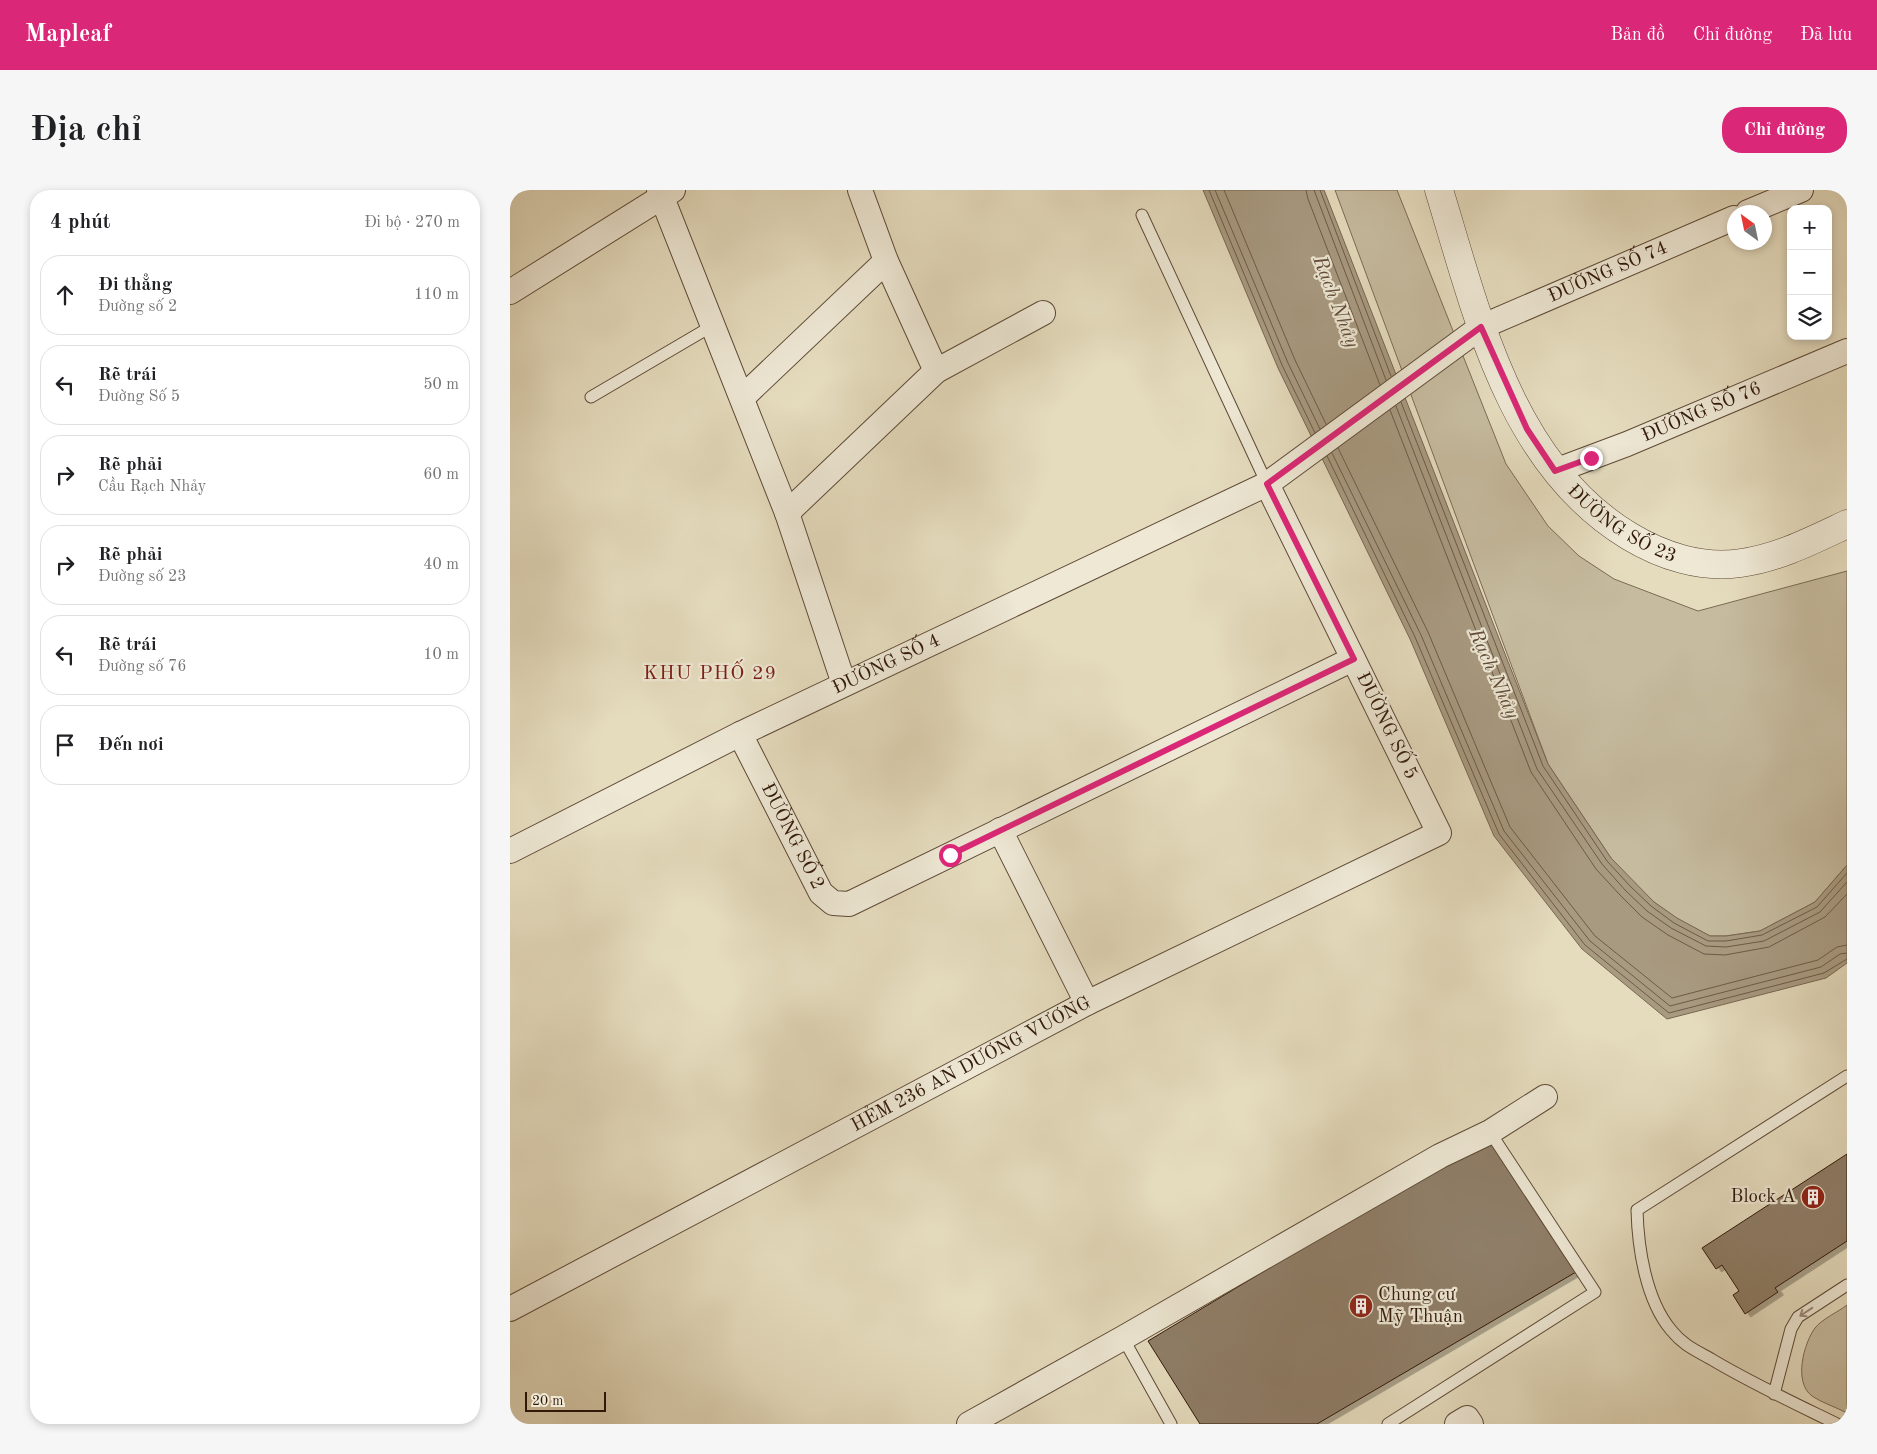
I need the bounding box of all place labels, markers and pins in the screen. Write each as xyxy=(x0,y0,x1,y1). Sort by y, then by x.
building icon: Block A xyxy=(1800,1184,1826,1210)
place label: Block A xyxy=(1730,1188,1796,1207)
place label: Chung cư Mỹ Thuận xyxy=(1378,1286,1463,1327)
building icon: Chung cư Mỹ Thuận xyxy=(1348,1293,1374,1319)

